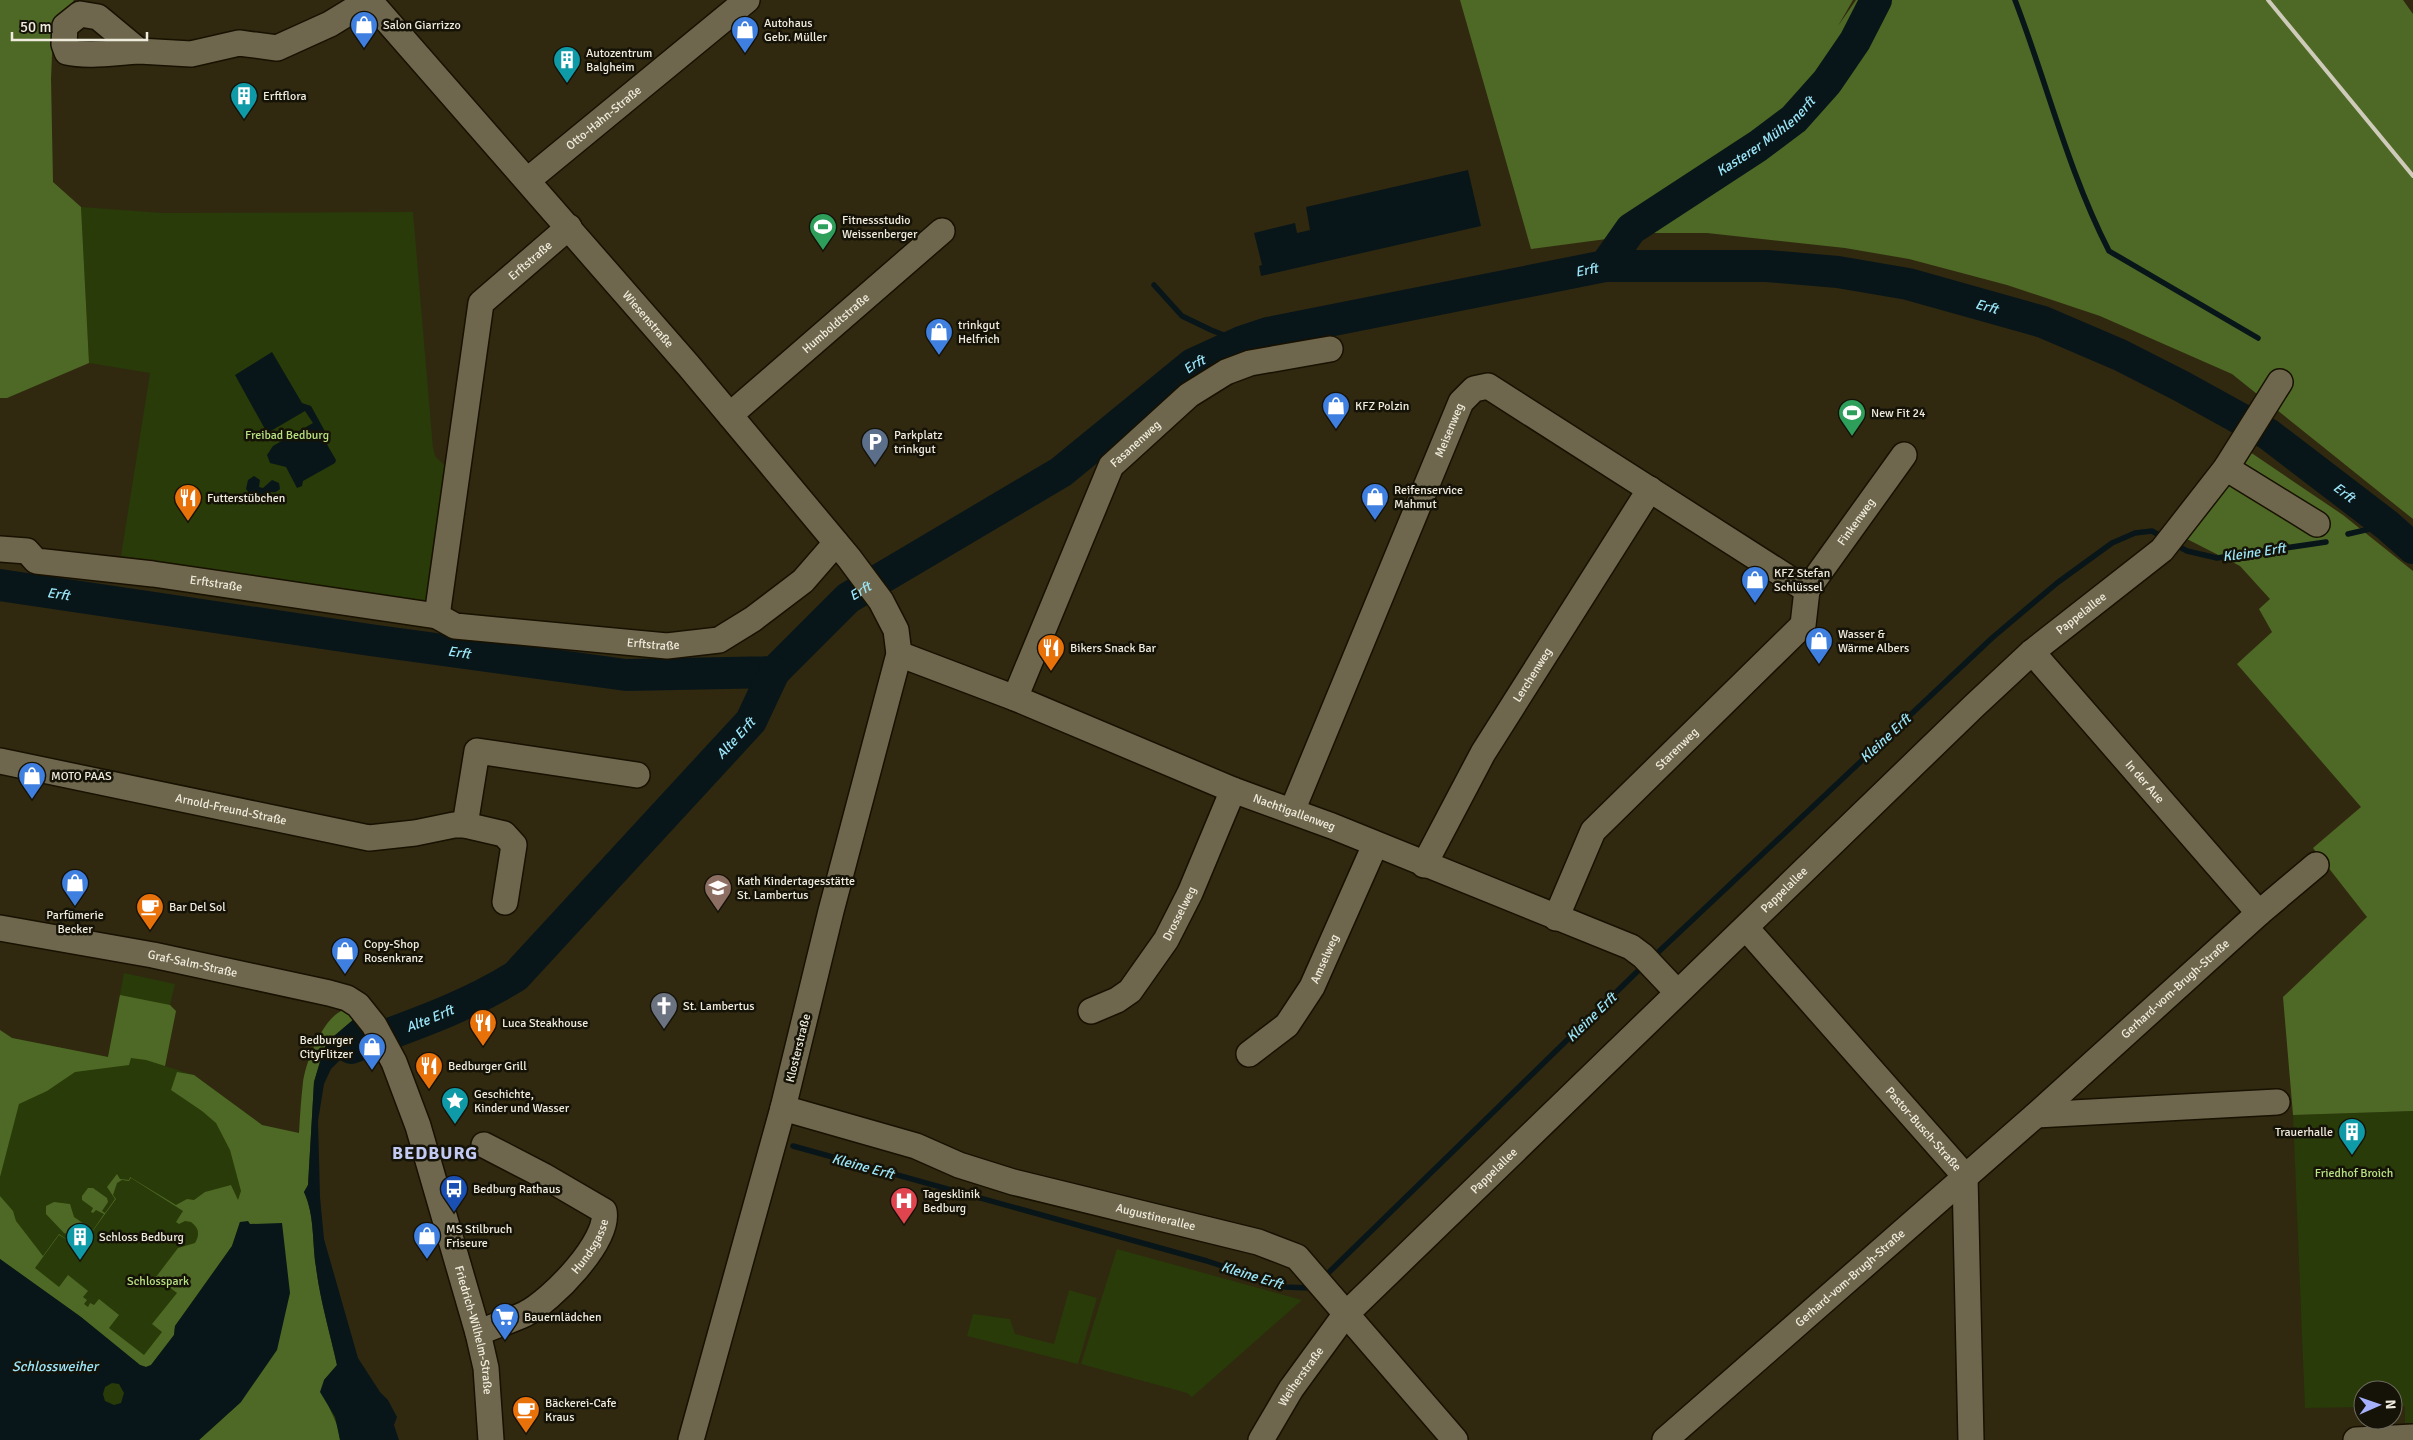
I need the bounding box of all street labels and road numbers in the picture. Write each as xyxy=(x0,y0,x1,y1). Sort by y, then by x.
street label: Otto-Hahn-Straße xyxy=(563,83,645,153)
street label: Erftstraße xyxy=(506,238,555,284)
street label: Wiesenstraße xyxy=(619,288,677,351)
street label: Humboldtstraße xyxy=(799,290,873,357)
street label: Meisenweg xyxy=(1432,401,1468,460)
street label: Fasanenweg xyxy=(1107,417,1164,471)
street label: Finkenweg xyxy=(1834,495,1879,549)
street label: Erftstraße xyxy=(189,573,243,595)
street label: Pappelallee xyxy=(2053,589,2110,638)
street label: Erftstraße xyxy=(626,635,680,654)
street label: Lerchenweg xyxy=(1510,645,1556,705)
street label: Starenweg xyxy=(1653,725,1702,774)
street label: In der Aue xyxy=(2122,758,2167,807)
street label: Arnold-Freund-Straße xyxy=(174,791,288,829)
street label: Nachtigallenweg xyxy=(1251,791,1338,835)
street label: Pappelallee xyxy=(1758,864,1811,916)
street label: Drosselweg xyxy=(1160,884,1200,944)
street label: Amselweg xyxy=(1307,932,1342,986)
street label: Gerhard-vom-Brugh-Straße xyxy=(2118,936,2233,1042)
street label: Graf-Salm-Straße xyxy=(147,947,239,981)
street label: Klosterstraße xyxy=(783,1012,814,1084)
street label: Pastor-Busch-Straße xyxy=(1882,1084,1964,1174)
street label: Pappelallee xyxy=(1467,1145,1521,1197)
street label: Augustinerallee xyxy=(1114,1201,1197,1234)
street label: Hundsgasse xyxy=(568,1218,612,1277)
street label: Gerhard-vom-Brugh-Straße xyxy=(1792,1226,1908,1330)
street label: Friedrich-Wilhelm-Straße xyxy=(451,1264,495,1395)
street label: Weiherstraße xyxy=(1275,1344,1327,1409)

